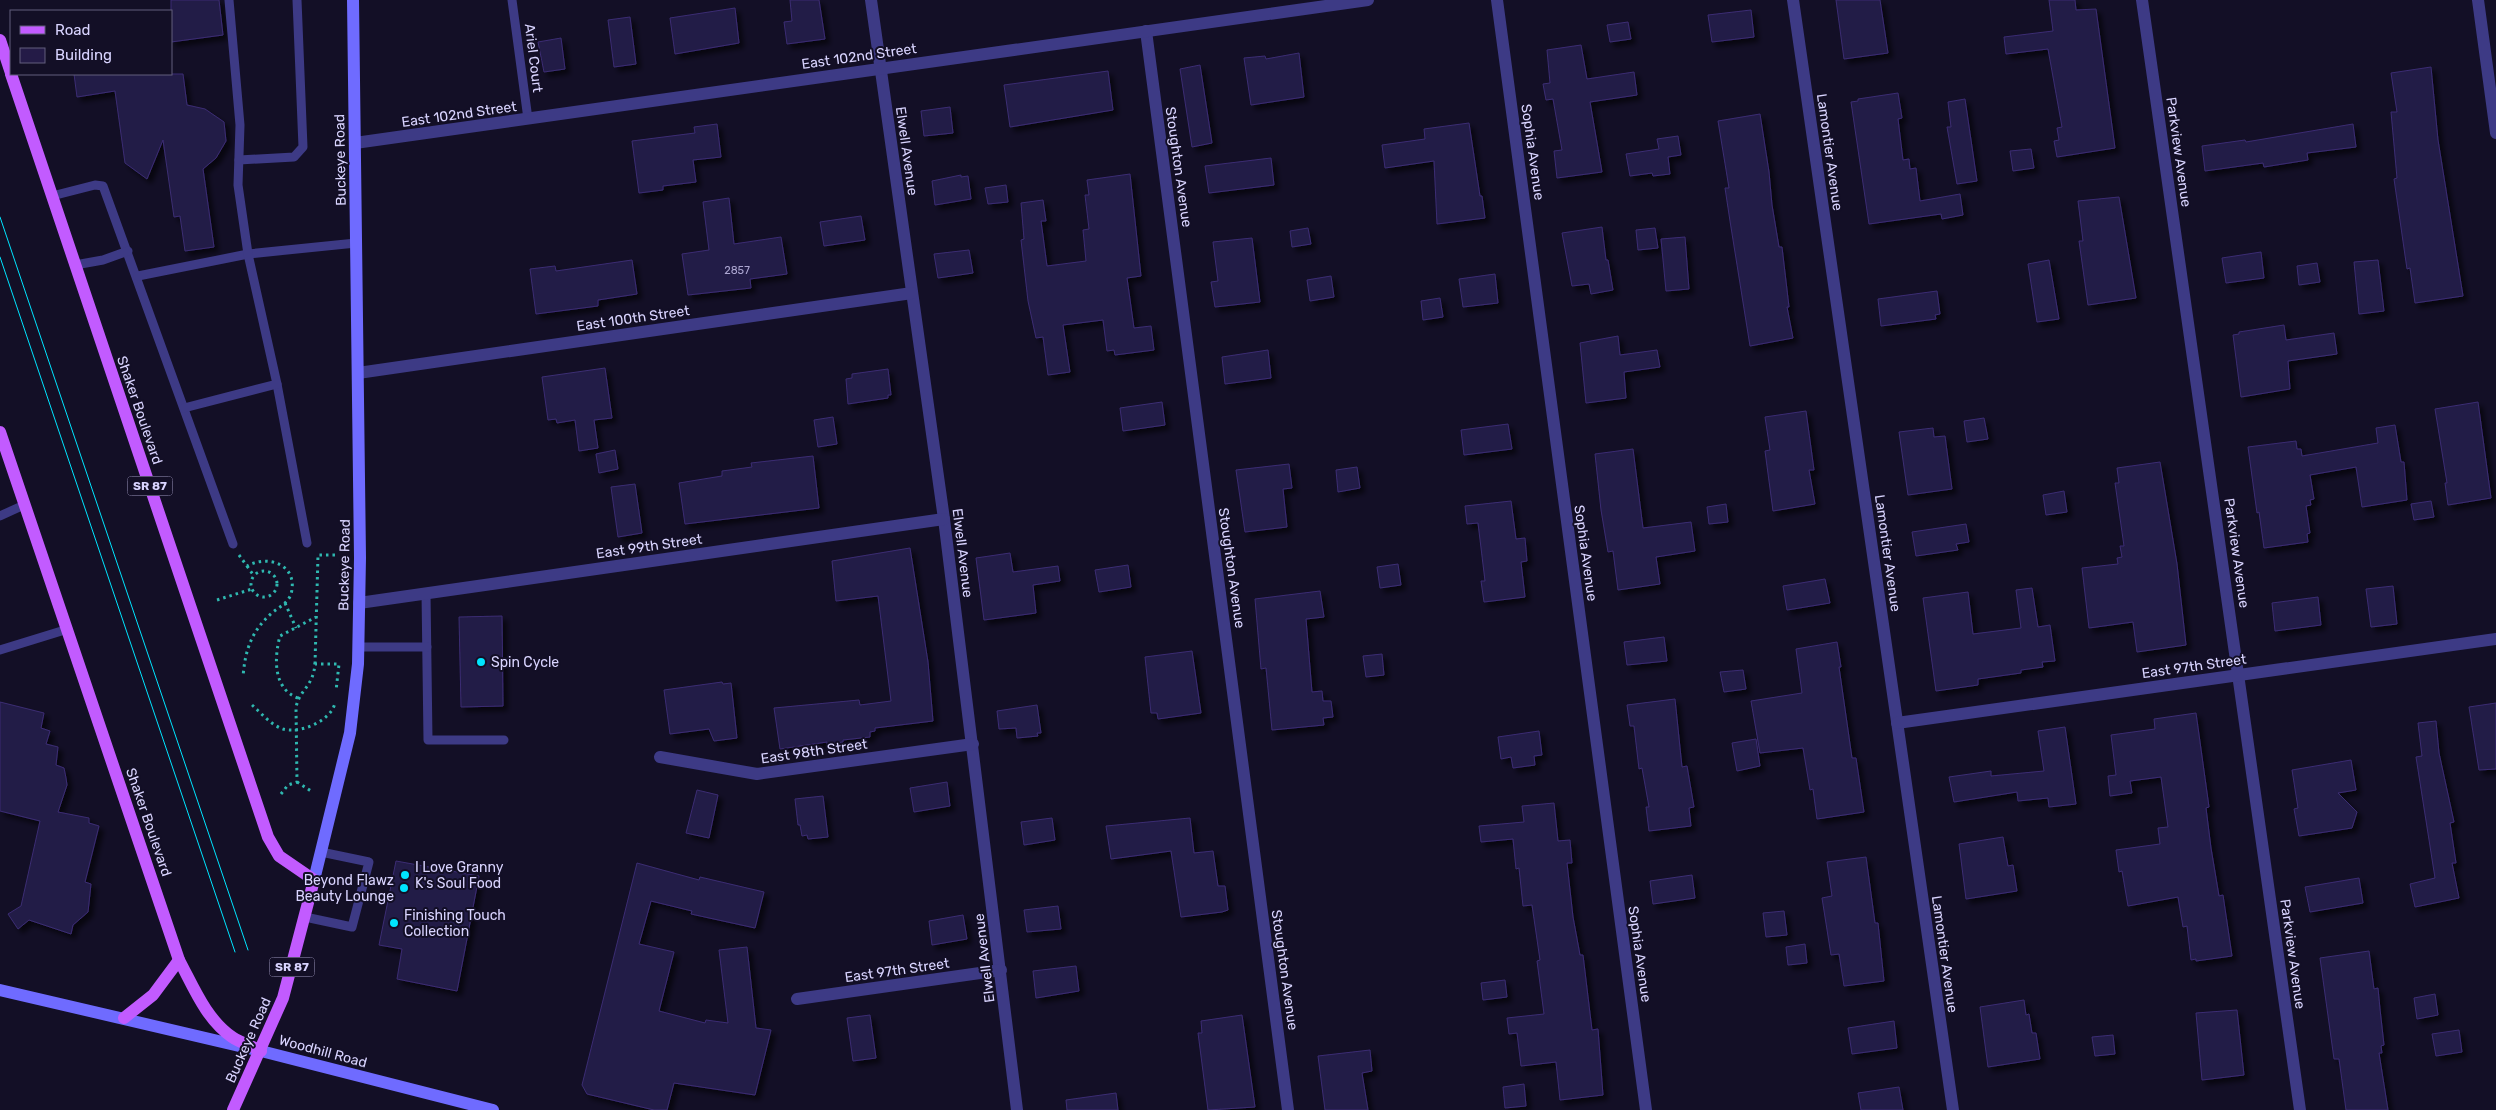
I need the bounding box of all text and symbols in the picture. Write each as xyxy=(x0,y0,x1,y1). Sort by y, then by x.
legend xyxy=(10,10,172,75)
text: Road xyxy=(55,21,91,39)
street label: Ariel Court xyxy=(521,23,546,94)
street label: East 102nd Street xyxy=(800,40,918,73)
text: Building xyxy=(55,46,112,64)
street label: Lamontier Avenue xyxy=(1813,92,1846,212)
street label: Parkview Avenue xyxy=(2162,96,2195,208)
street label: East 102nd Street xyxy=(400,98,518,131)
street label: Sophia Avenue xyxy=(1517,103,1548,201)
street label: Elwell Avenue xyxy=(892,105,921,197)
street label: Stoughton Avenue xyxy=(1162,106,1195,229)
street label: Buckeye Road xyxy=(331,114,350,206)
house number: 2857 xyxy=(724,264,750,277)
street label: East 100th Street xyxy=(575,302,691,335)
street label: Shaker Boulevard xyxy=(113,354,166,467)
road number: SR 87 xyxy=(128,476,172,496)
street label: Lamontier Avenue xyxy=(1871,493,1904,613)
street label: Parkview Avenue xyxy=(2220,497,2253,609)
street label: Sophia Avenue xyxy=(1570,504,1601,602)
street label: Stoughton Avenue xyxy=(1215,507,1248,630)
street label: Elwell Avenue xyxy=(949,508,976,599)
street label: Buckeye Road xyxy=(335,519,354,611)
street label: East 99th Street xyxy=(595,531,704,562)
street label: East 97th Street xyxy=(2141,651,2248,682)
place label: Spin Cycle xyxy=(491,654,559,671)
marker: Spin Cycle xyxy=(475,656,487,668)
street label: East 98th Street xyxy=(760,736,869,767)
street label: Shaker Boulevard xyxy=(122,766,175,879)
place label: I Love Granny K's Soul Food xyxy=(415,859,504,892)
marker: I Love Granny K's Soul Food xyxy=(399,869,411,881)
place label: Beyond Flawz Beauty Lounge xyxy=(296,872,394,905)
marker: Beyond Flawz Beauty Lounge xyxy=(398,882,410,894)
street label: Lamontier Avenue xyxy=(1928,894,1961,1014)
street label: Parkview Avenue xyxy=(2276,898,2309,1010)
street label: Sophia Avenue xyxy=(1624,905,1655,1003)
place label: Finishing Touch Collection xyxy=(404,907,506,940)
street label: Stoughton Avenue xyxy=(1268,909,1301,1032)
street label: Elwell Avenue xyxy=(971,912,998,1003)
marker: Finishing Touch Collection xyxy=(388,917,400,929)
street label: East 97th Street xyxy=(844,955,951,986)
road number: SR 87 xyxy=(270,958,314,976)
street label: Buckeye Road xyxy=(222,995,275,1086)
street label: Woodhill Road xyxy=(277,1032,369,1071)

